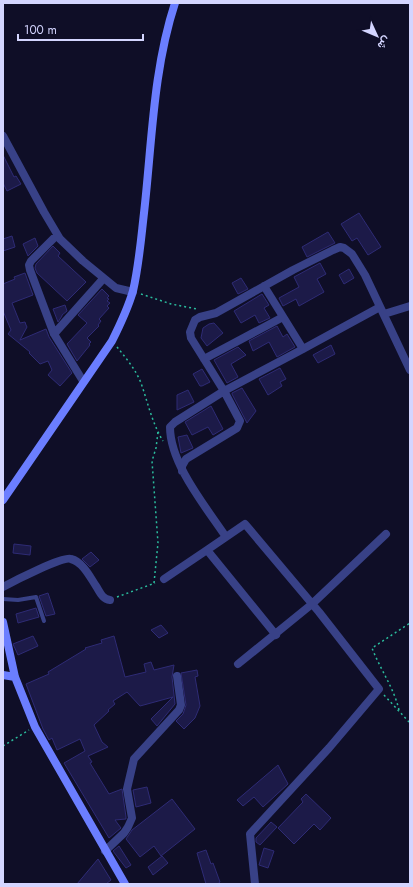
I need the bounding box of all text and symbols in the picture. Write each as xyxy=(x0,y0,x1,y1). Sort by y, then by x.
scale bar xyxy=(18,16,143,42)
north arrow xyxy=(357,16,397,56)
text: 100 m xyxy=(24,21,57,39)
text: ش xyxy=(374,33,395,53)

